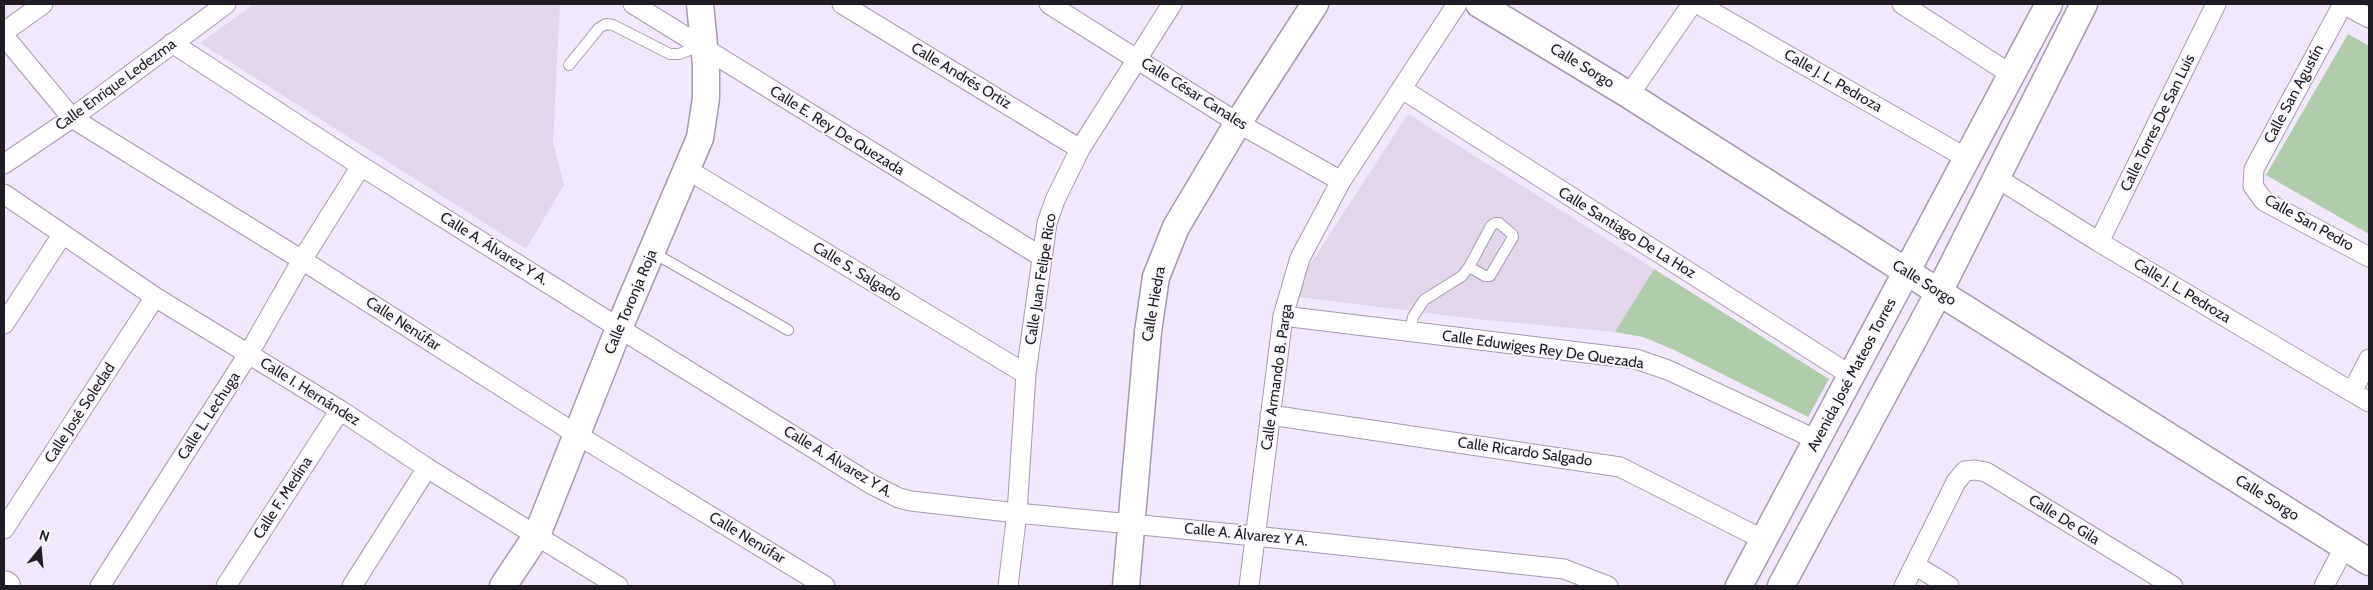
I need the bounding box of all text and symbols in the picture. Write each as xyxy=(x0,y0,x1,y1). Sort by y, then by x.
street label: Calle Enrique Ledezma xyxy=(52,35,180,135)
street label: Calle Andrés Ortiz xyxy=(908,39,1014,113)
street label: Calle Sorgo xyxy=(1547,40,1617,92)
street label: Calle San Agustín xyxy=(2260,41,2328,147)
street label: Calle J. L. Pedroza xyxy=(1781,46,1885,116)
street label: Calle Torres De San Luis xyxy=(2117,51,2199,195)
street label: Calle César Canales xyxy=(1137,54,1251,134)
street label: Calle E. Rey De Quezada xyxy=(766,82,908,180)
street label: Calle Santiago De La Hoz xyxy=(1555,183,1699,283)
street label: Calle San Pedro xyxy=(2261,191,2357,255)
street label: Calle A. Álvarez Y A. xyxy=(437,208,551,290)
street label: Calle Juan Felipe Rico xyxy=(1022,212,1060,346)
street label: Calle S. Salgado xyxy=(809,238,905,306)
street label: Calle Toronja Roja xyxy=(601,247,661,357)
street label: Calle J. L. Pedroza xyxy=(2130,255,2234,327)
street label: Calle Sorgo xyxy=(1889,256,1959,310)
street label: Calle Hiedra xyxy=(1139,265,1169,343)
street label: Calle Nenúfar xyxy=(362,293,444,355)
street label: Avenida José Mateos Torres xyxy=(1804,295,1900,455)
street label: Calle Armando B. Parga xyxy=(1258,303,1296,451)
street label: Calle Eduwiges Rey De Quezada xyxy=(1441,327,1645,373)
street label: Calle I. Hernández xyxy=(257,354,363,430)
street label: Calle José Soledad xyxy=(41,360,119,466)
street label: Calle L. Lechuga xyxy=(174,369,244,463)
street label: Calle A. Álvarez Y A. xyxy=(780,422,896,502)
street label: Calle Ricardo Salgado xyxy=(1456,434,1594,470)
street label: Calle F. Medina xyxy=(250,453,316,543)
street label: Calle Sorgo xyxy=(2232,471,2302,525)
street label: Calle De Gila xyxy=(2025,491,2103,549)
street label: Calle Nenúfar xyxy=(706,508,788,568)
street label: Calle A. Álvarez Y A. xyxy=(1183,520,1309,550)
north arrow xyxy=(15,525,65,575)
text: N xyxy=(37,526,52,546)

